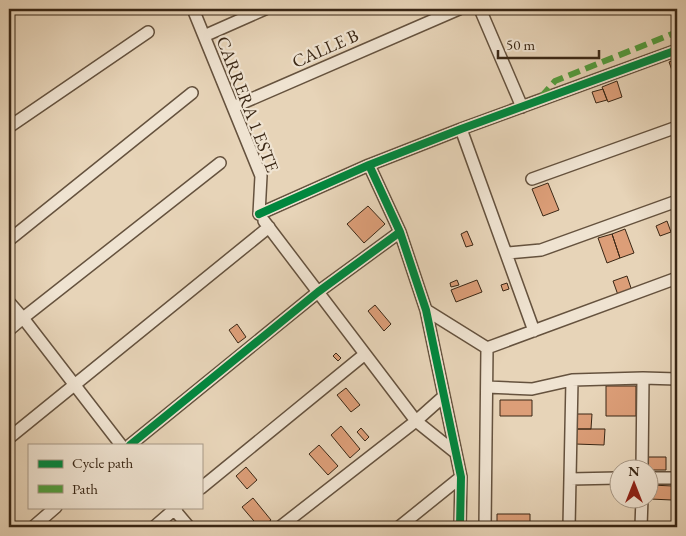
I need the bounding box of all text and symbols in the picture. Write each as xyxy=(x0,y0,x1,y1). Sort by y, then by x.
street label: CALLE B xyxy=(288,23,362,73)
scale bar xyxy=(498,28,600,60)
street label: CARRERA 1 ESTE xyxy=(212,33,284,175)
text: 50 m xyxy=(506,35,535,54)
legend xyxy=(28,444,202,508)
text: Cycle path xyxy=(72,453,134,472)
north arrow xyxy=(608,458,658,508)
text: N xyxy=(628,462,640,480)
text: Path xyxy=(72,479,98,498)

